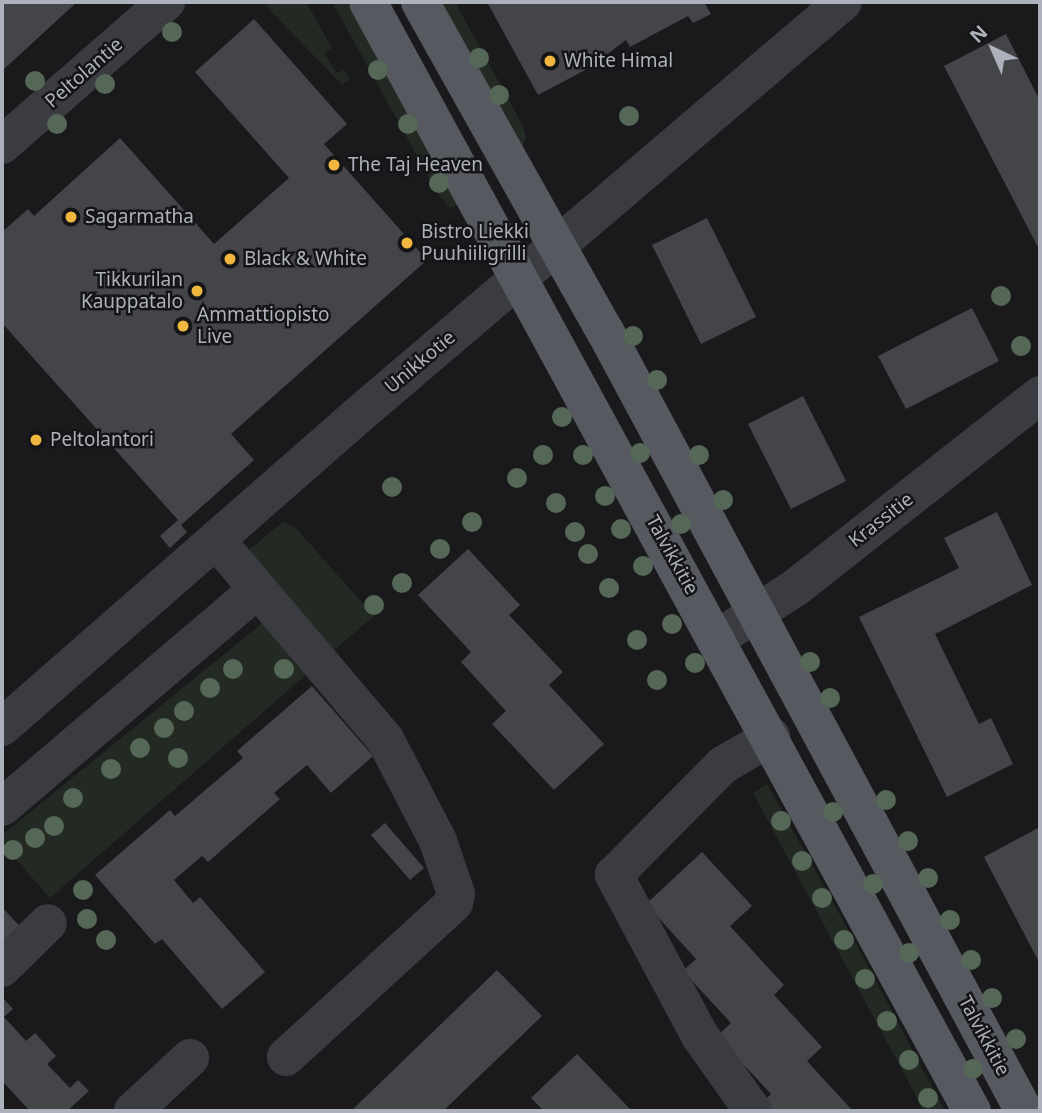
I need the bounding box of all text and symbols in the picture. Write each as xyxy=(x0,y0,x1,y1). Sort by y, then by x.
north arrow xyxy=(958,14,1028,84)
text: N xyxy=(964,19,993,49)
street label: Peltolantie xyxy=(41,33,127,113)
place label: White Himal xyxy=(564,50,673,72)
marker: White Himal xyxy=(542,53,558,69)
place label: The Taj Heaven xyxy=(348,154,483,176)
marker: The Taj Heaven xyxy=(326,157,342,173)
place label: Sagarmatha xyxy=(85,206,194,228)
marker: Sagarmatha xyxy=(63,209,79,225)
place label: Bistro Liekki Puuhiiligrilli xyxy=(421,221,529,265)
marker: Bistro Liekki Puuhiiligrilli xyxy=(399,235,415,251)
place label: Black & White xyxy=(244,248,367,270)
marker: Black & White xyxy=(222,251,238,267)
place label: Tikkurilan Kauppatalo xyxy=(81,269,183,313)
marker: Tikkurilan Kauppatalo xyxy=(189,283,205,299)
place label: Ammattiopisto Live xyxy=(197,304,329,348)
marker: Ammattiopisto Live xyxy=(175,318,191,334)
street label: Unikkotie xyxy=(380,326,460,398)
place label: Peltolantori xyxy=(50,429,154,451)
marker: Peltolantori xyxy=(28,432,44,448)
street label: Krassitie xyxy=(844,488,918,552)
street label: Talvikkitie xyxy=(641,512,703,598)
street label: Talvikkitie xyxy=(954,992,1014,1080)

